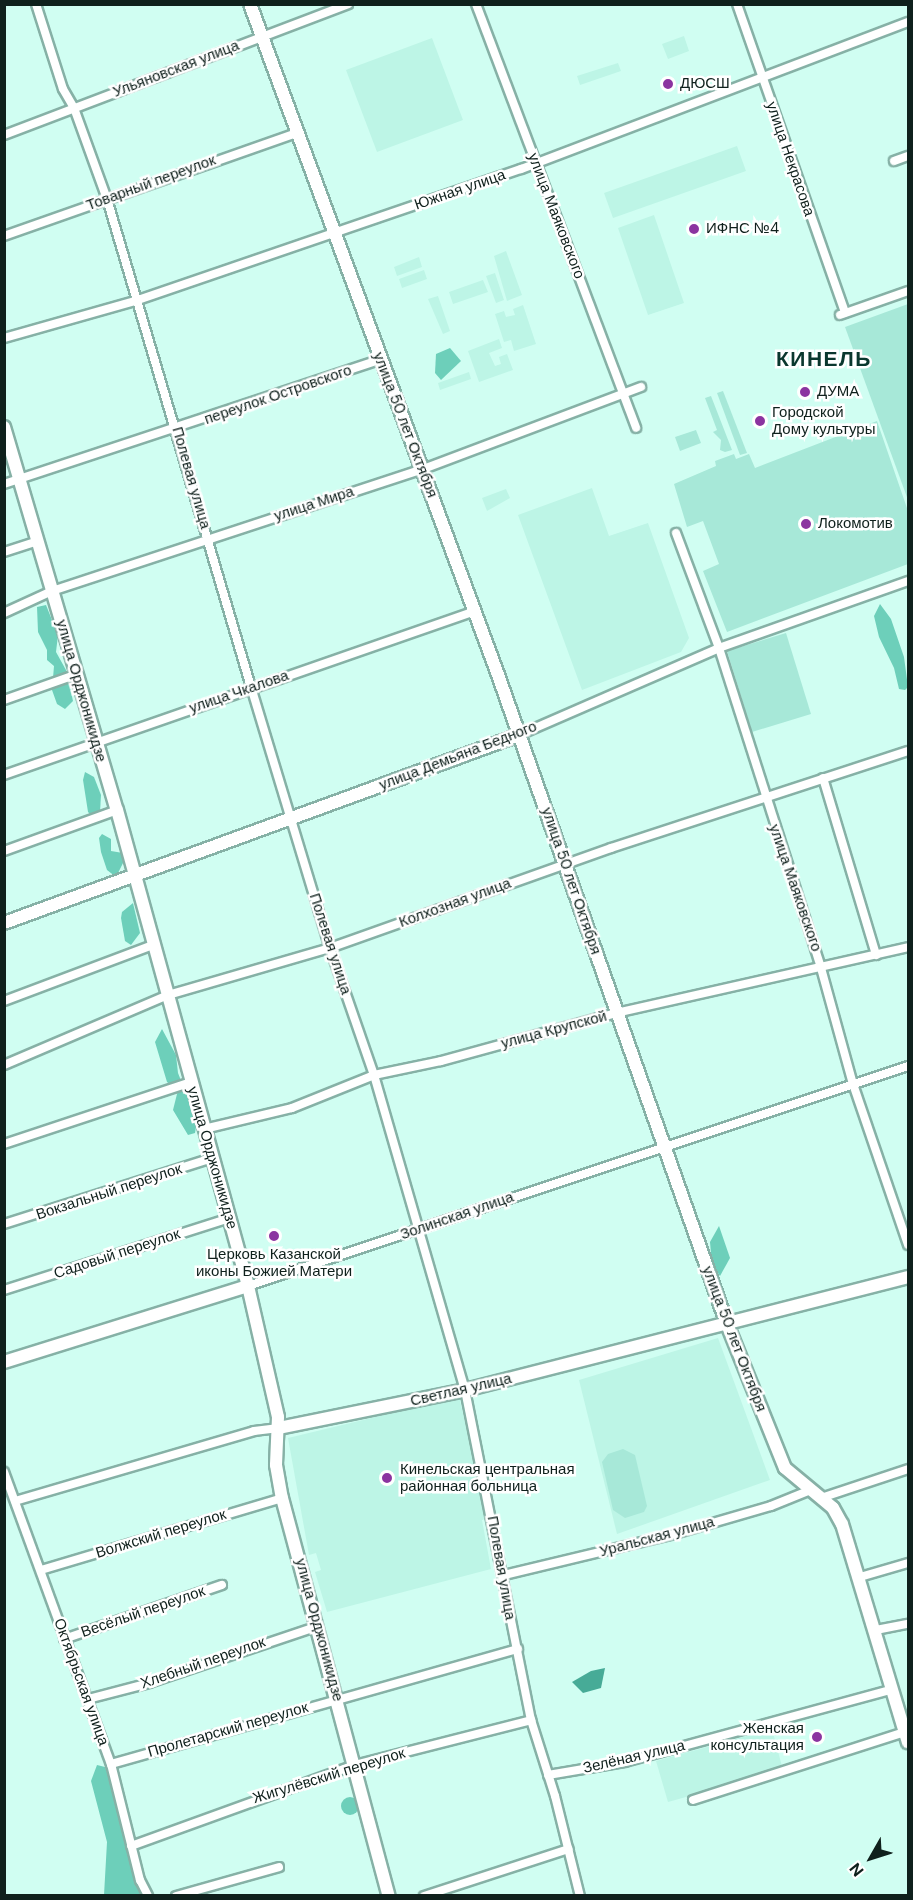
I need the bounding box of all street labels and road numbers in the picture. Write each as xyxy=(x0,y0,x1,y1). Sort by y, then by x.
street label: Ульяновская улица xyxy=(110,37,242,101)
street label: улица Некрасова xyxy=(762,99,818,219)
street label: Товарный переулок xyxy=(84,151,218,215)
street label: улица Маяковского xyxy=(524,151,588,281)
street label: Южная улица xyxy=(412,166,508,214)
street label: улица 50 лет Октября xyxy=(369,350,441,500)
street label: переулок Островского xyxy=(202,361,354,429)
street label: Полевая улица xyxy=(168,425,214,531)
street label: улица Мира xyxy=(272,483,356,525)
street label: улица Орджоникидзе xyxy=(52,618,110,764)
street label: улица Чкалова xyxy=(187,667,291,717)
street label: улица Демьяна Бедного xyxy=(377,718,539,794)
street label: улица 50 лет Октября xyxy=(537,805,605,957)
street label: улица Маяковского xyxy=(765,822,825,954)
street label: Колхозная улица xyxy=(397,874,513,932)
street label: Полевая улица xyxy=(305,891,355,997)
street label: улица Крупской xyxy=(499,1007,609,1053)
street label: улица Орджоникидзе xyxy=(183,1085,241,1231)
street label: Вокзальный переулок xyxy=(34,1160,184,1224)
street label: Золинская улица xyxy=(398,1188,516,1244)
street label: Садовый переулок xyxy=(52,1225,182,1283)
street label: улица 50 лет Октября xyxy=(698,1264,770,1414)
street label: Светлая улица xyxy=(409,1370,513,1410)
street label: Волжский переулок xyxy=(94,1506,228,1562)
street label: Уральская улица xyxy=(598,1513,716,1561)
street label: Полевая улица xyxy=(483,1515,519,1621)
street label: улица Орджоникидзе xyxy=(291,1556,347,1704)
street label: Весёлый переулок xyxy=(79,1582,207,1642)
street label: Октябрьская улица xyxy=(50,1616,112,1748)
street label: Хлебный переулок xyxy=(138,1633,268,1693)
street label: Пролетарский переулок xyxy=(146,1698,310,1762)
street label: Зелёная улица xyxy=(581,1737,687,1777)
street label: Жигулёвский переулок xyxy=(251,1744,407,1808)

